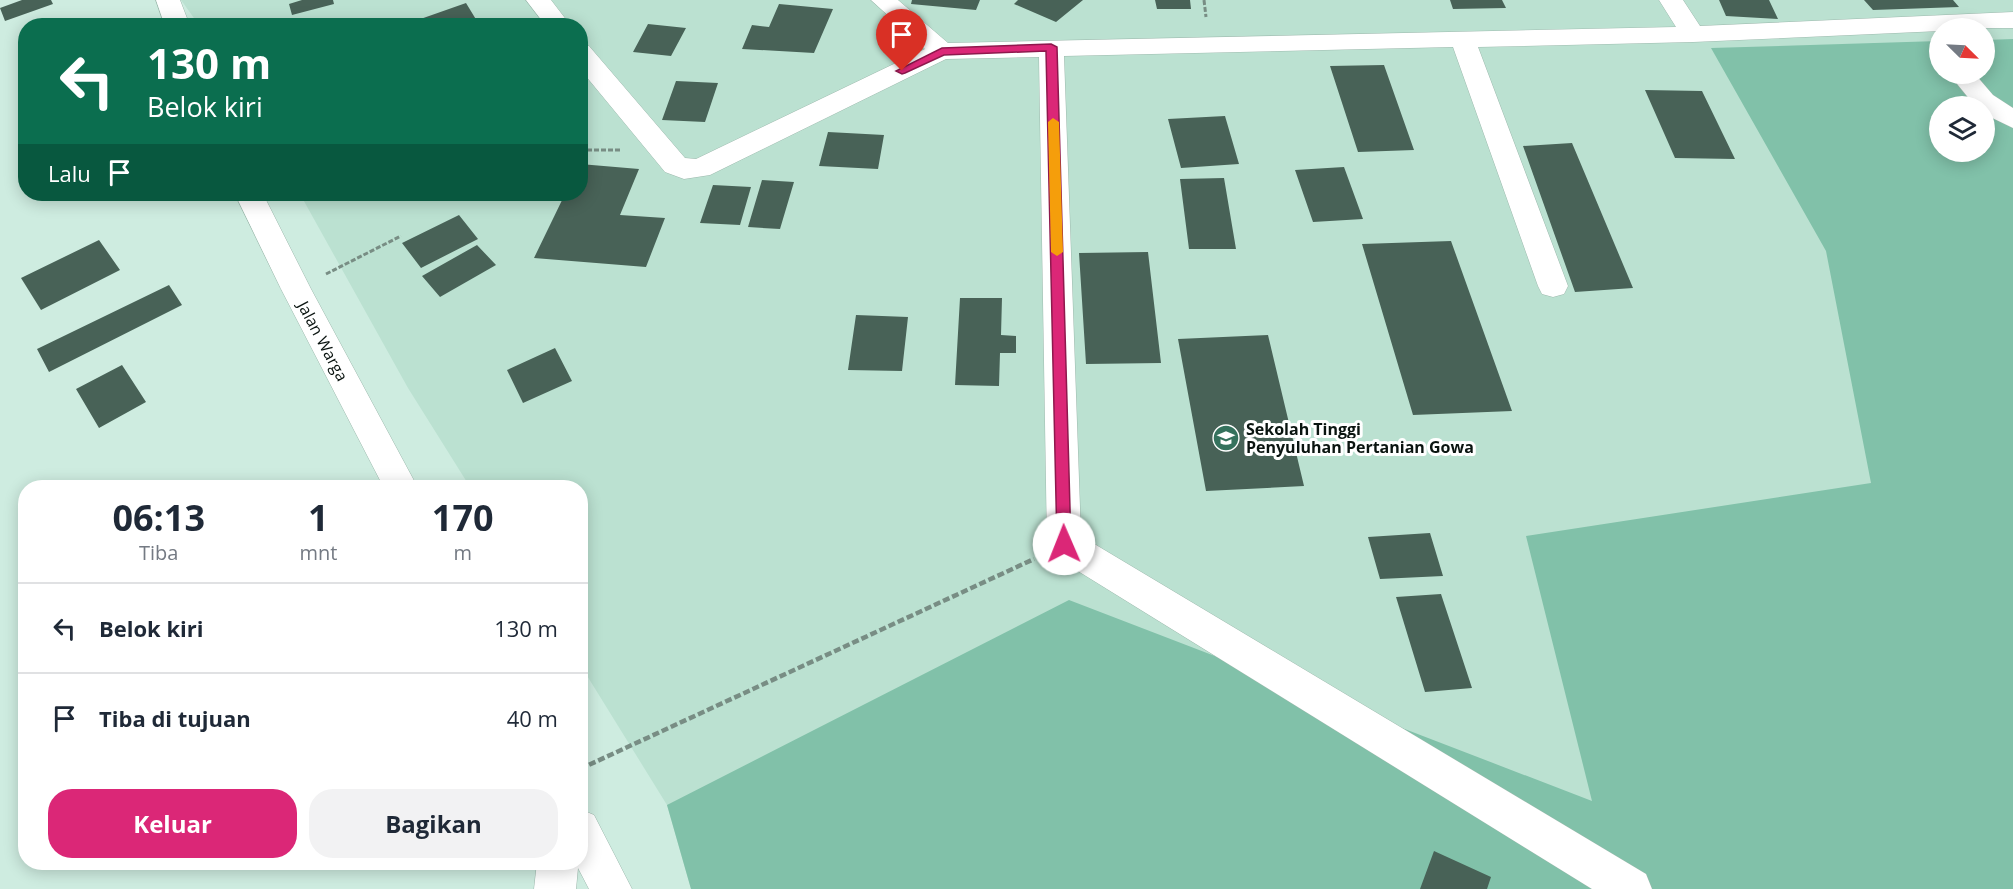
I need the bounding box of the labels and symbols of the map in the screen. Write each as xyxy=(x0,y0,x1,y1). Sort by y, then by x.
pin xyxy=(876,9,927,71)
north arrow xyxy=(1929,18,1995,84)
street label: Jalan Warga xyxy=(292,295,353,385)
place label: Sekolah Tinggi Penyuluhan Pertanian Gowa xyxy=(1246,418,1474,458)
school or university icon: Sekolah Tinggi Penyuluhan Pertanian Gowa xyxy=(1211,423,1241,453)
position arrow xyxy=(1032,512,1096,576)

